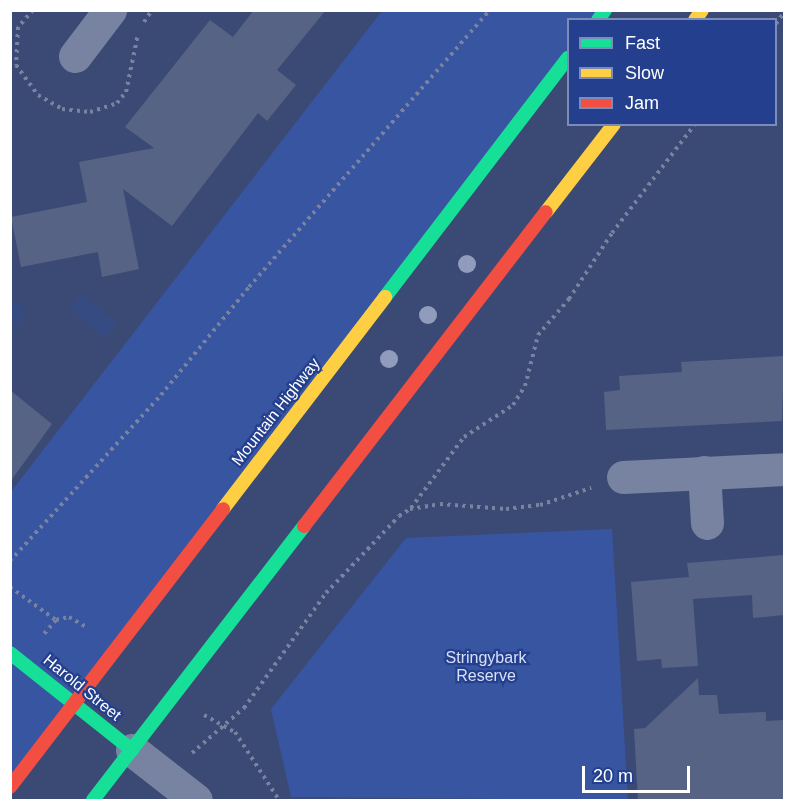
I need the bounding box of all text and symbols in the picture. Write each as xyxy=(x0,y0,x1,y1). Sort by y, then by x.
legend xyxy=(567,18,777,126)
text: Fast xyxy=(625,33,660,53)
text: Slow xyxy=(625,63,664,83)
text: Jam xyxy=(625,93,659,113)
street label: Mountain Highway xyxy=(228,354,324,470)
park label: Stringybark Reserve xyxy=(446,648,526,686)
street label: Harold Street xyxy=(39,651,125,725)
scale bar xyxy=(585,754,693,792)
text: 20 m xyxy=(593,766,633,786)

